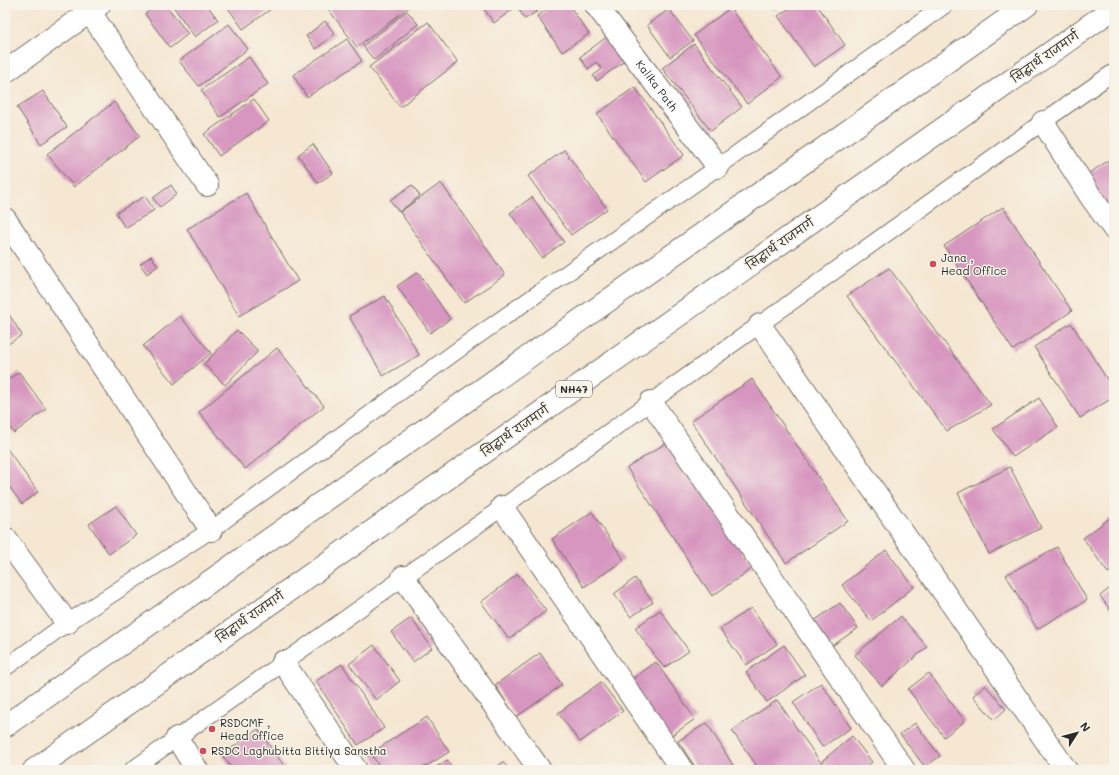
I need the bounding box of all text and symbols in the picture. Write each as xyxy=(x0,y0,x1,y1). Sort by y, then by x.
street label: सिद्धार्थ राजमार्ग xyxy=(1006,26,1083,86)
street label: Kalika Path xyxy=(633,57,681,114)
street label: सिद्धार्थ राजमार्ग xyxy=(741,213,818,273)
place label: Jana , Head Office xyxy=(941,250,1007,278)
marker: Jana , Head Office xyxy=(928,259,938,269)
road number: NH47 xyxy=(556,381,592,397)
street label: सिद्धार्थ राजमार्ग xyxy=(476,400,553,460)
street label: सिद्धार्थ राजमार्ग xyxy=(211,586,288,646)
north arrow xyxy=(1057,713,1097,753)
place label: RSDCMF , Head office xyxy=(220,715,284,743)
text: N xyxy=(1077,719,1094,735)
marker: RSDCMF , Head office xyxy=(207,724,217,734)
place label: RSDC Laghubitta Bittiya Sanstha xyxy=(211,743,387,758)
marker: RSDC Laghubitta Bittiya Sanstha xyxy=(198,746,208,756)

